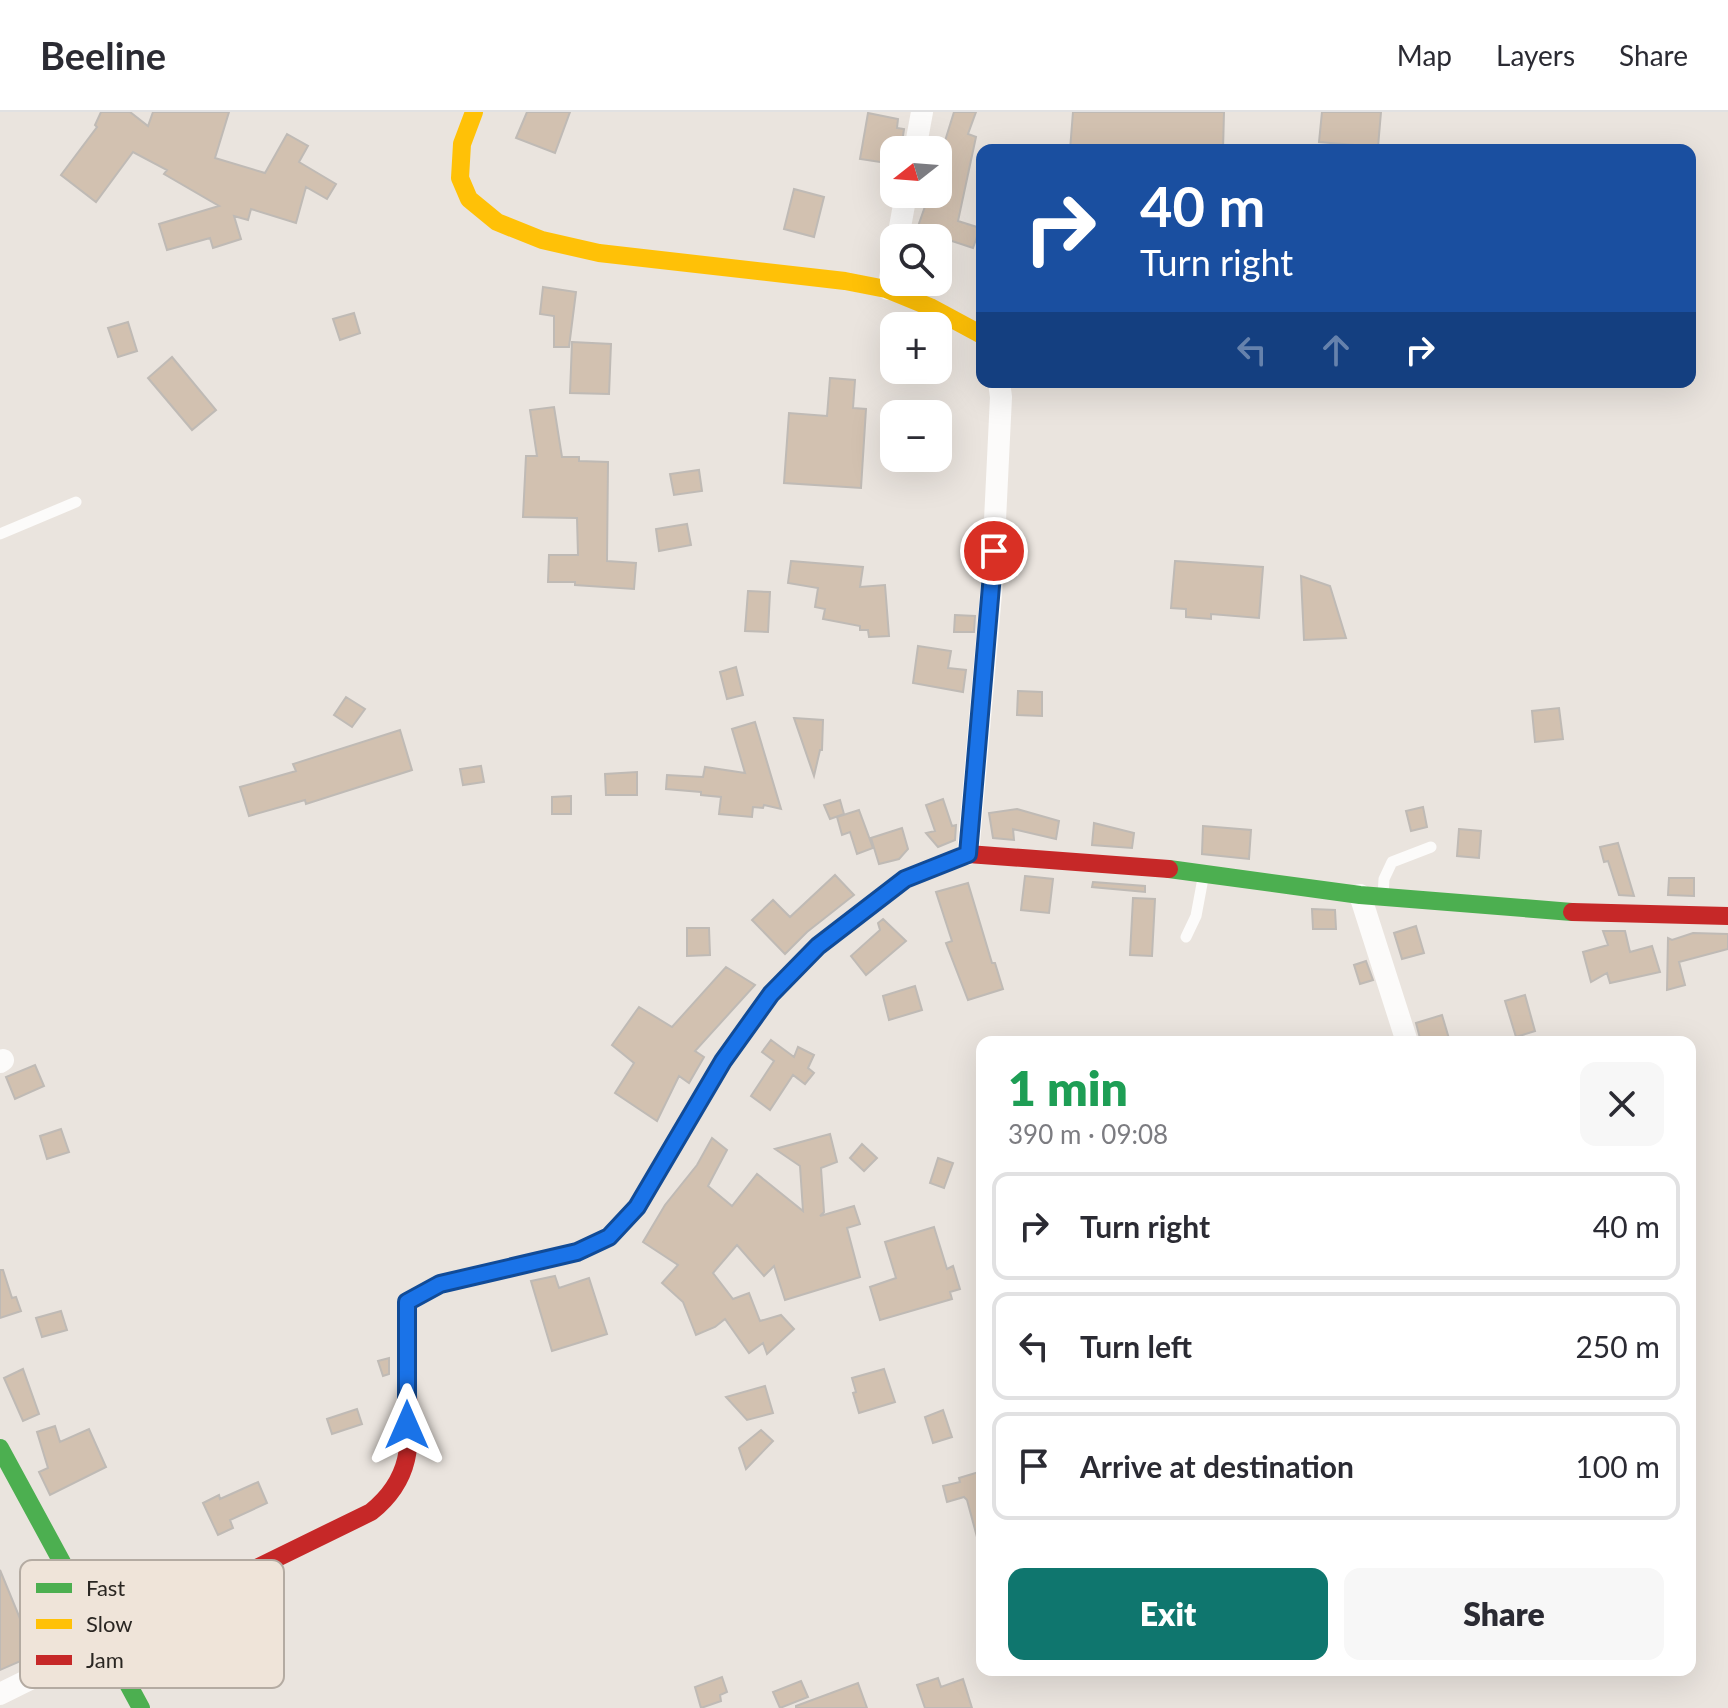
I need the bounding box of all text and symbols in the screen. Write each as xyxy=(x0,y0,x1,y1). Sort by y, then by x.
text: Beeline xyxy=(40,32,166,78)
text: Map xyxy=(1397,38,1452,72)
text: Layers xyxy=(1496,38,1575,72)
text: Share xyxy=(1619,38,1688,72)
north arrow xyxy=(880,136,952,208)
map controls xyxy=(880,136,952,472)
text: 40 m xyxy=(1140,172,1265,239)
icon: right xyxy=(1008,176,1112,280)
button: search xyxy=(880,224,952,296)
text: Turn right xyxy=(1140,240,1293,284)
button: + xyxy=(880,312,952,384)
icon: left xyxy=(1230,328,1274,372)
icon: ahead xyxy=(1314,328,1358,372)
icon: right xyxy=(1398,328,1442,372)
button: − xyxy=(880,400,952,472)
pin xyxy=(960,517,1028,585)
icon: arrive xyxy=(972,529,1016,573)
text: 1 min xyxy=(1008,1059,1128,1116)
button: close xyxy=(1580,1062,1664,1146)
text: 390 m · 09:08 xyxy=(1008,1118,1168,1150)
icon: right xyxy=(1012,1204,1056,1248)
text: Turn right xyxy=(1080,1208,1210,1244)
text: 40 m xyxy=(1593,1208,1660,1244)
icon: left xyxy=(1012,1324,1056,1368)
text: Turn left xyxy=(1080,1328,1192,1364)
text: 250 m xyxy=(1575,1328,1660,1364)
position arrow xyxy=(365,1383,449,1467)
icon: arrive xyxy=(1012,1444,1056,1488)
text: Arrive at destination xyxy=(1080,1448,1354,1484)
text: 100 m xyxy=(1575,1448,1660,1484)
legend xyxy=(20,1560,284,1688)
button: Exit xyxy=(1008,1568,1328,1660)
button: Share xyxy=(1344,1568,1664,1660)
text: Fast xyxy=(86,1574,125,1601)
text: Slow xyxy=(86,1610,133,1637)
text: Jam xyxy=(86,1646,124,1673)

